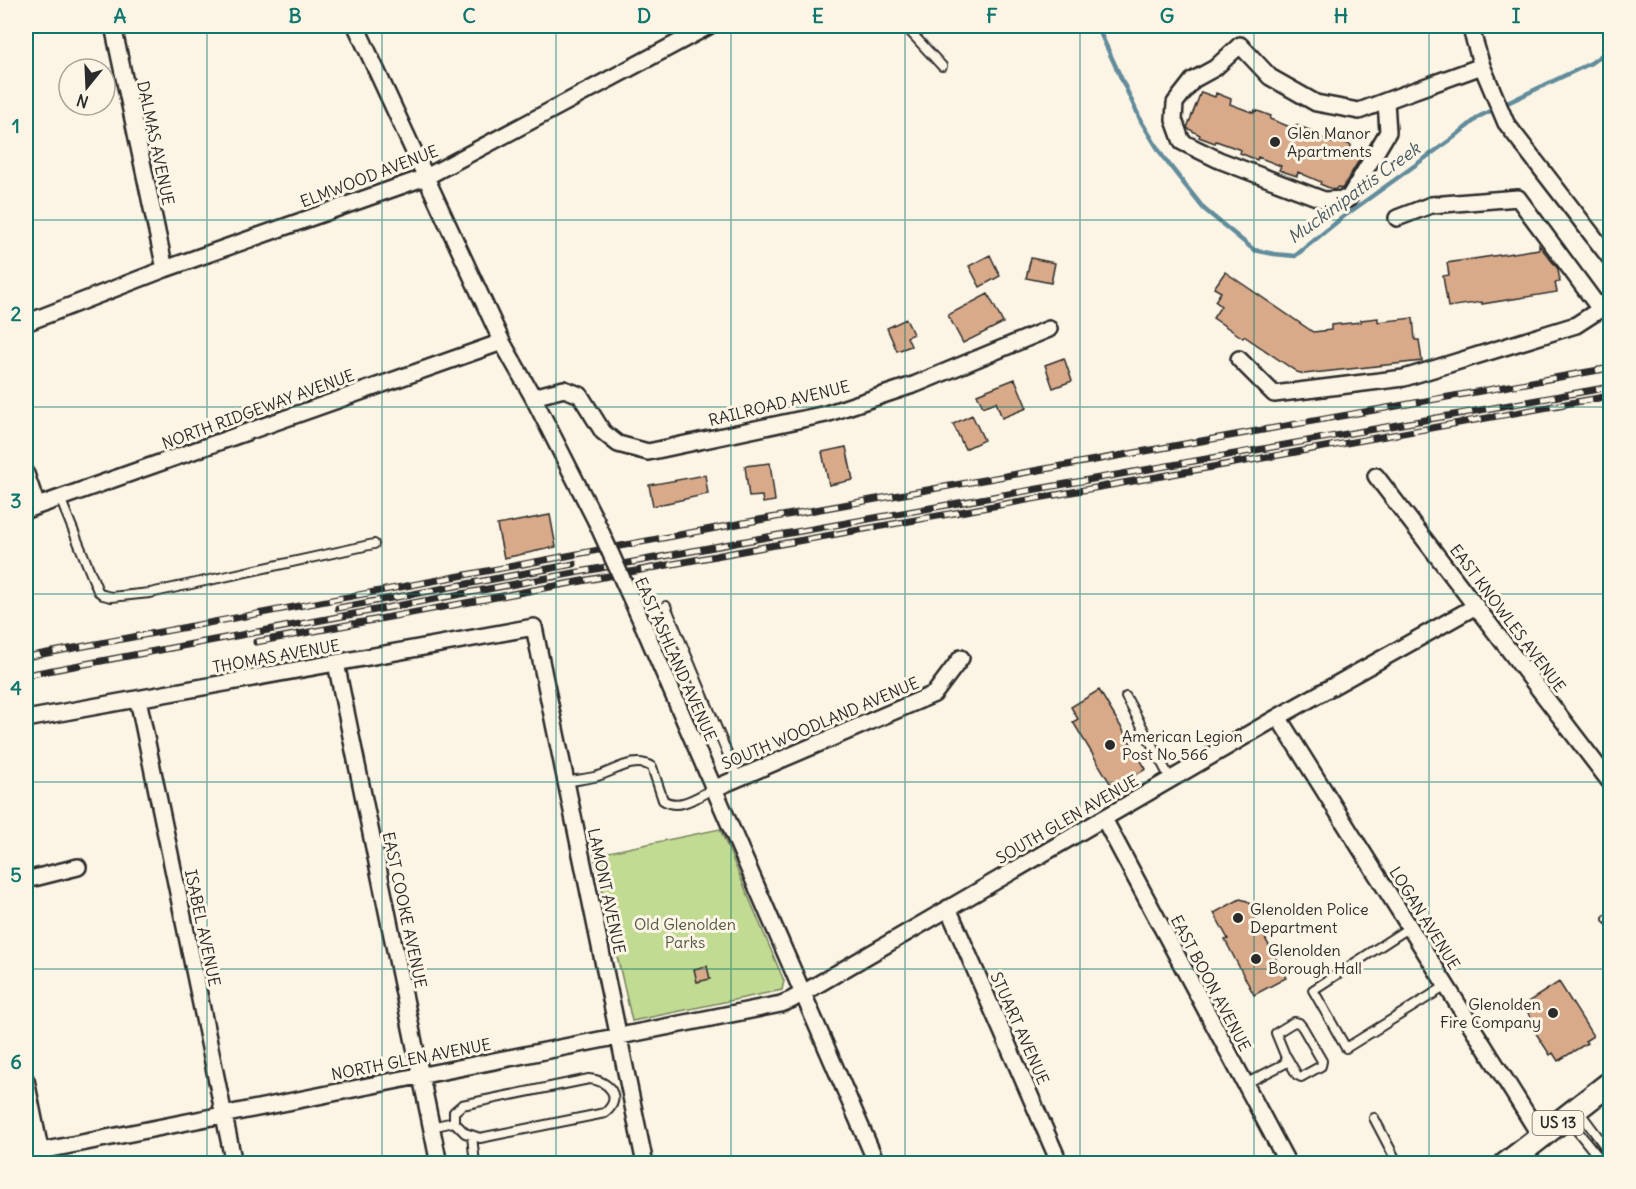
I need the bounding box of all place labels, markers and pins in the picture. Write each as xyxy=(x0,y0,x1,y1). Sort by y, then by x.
place label: Glen Manor Apartments xyxy=(1287,123,1372,161)
marker: Glen Manor Apartments xyxy=(1268,135,1282,149)
place label: American Legion Post No 566 xyxy=(1122,726,1243,764)
marker: American Legion Post No 566 xyxy=(1103,738,1117,752)
place label: Glenolden Police Department xyxy=(1250,899,1369,937)
marker: Glenolden Police Department xyxy=(1231,911,1245,925)
place label: Glenolden Borough Hall xyxy=(1268,940,1362,978)
marker: Glenolden Borough Hall xyxy=(1249,952,1263,966)
place label: Glenolden Fire Company xyxy=(1440,994,1541,1032)
marker: Glenolden Fire Company xyxy=(1546,1006,1560,1020)

